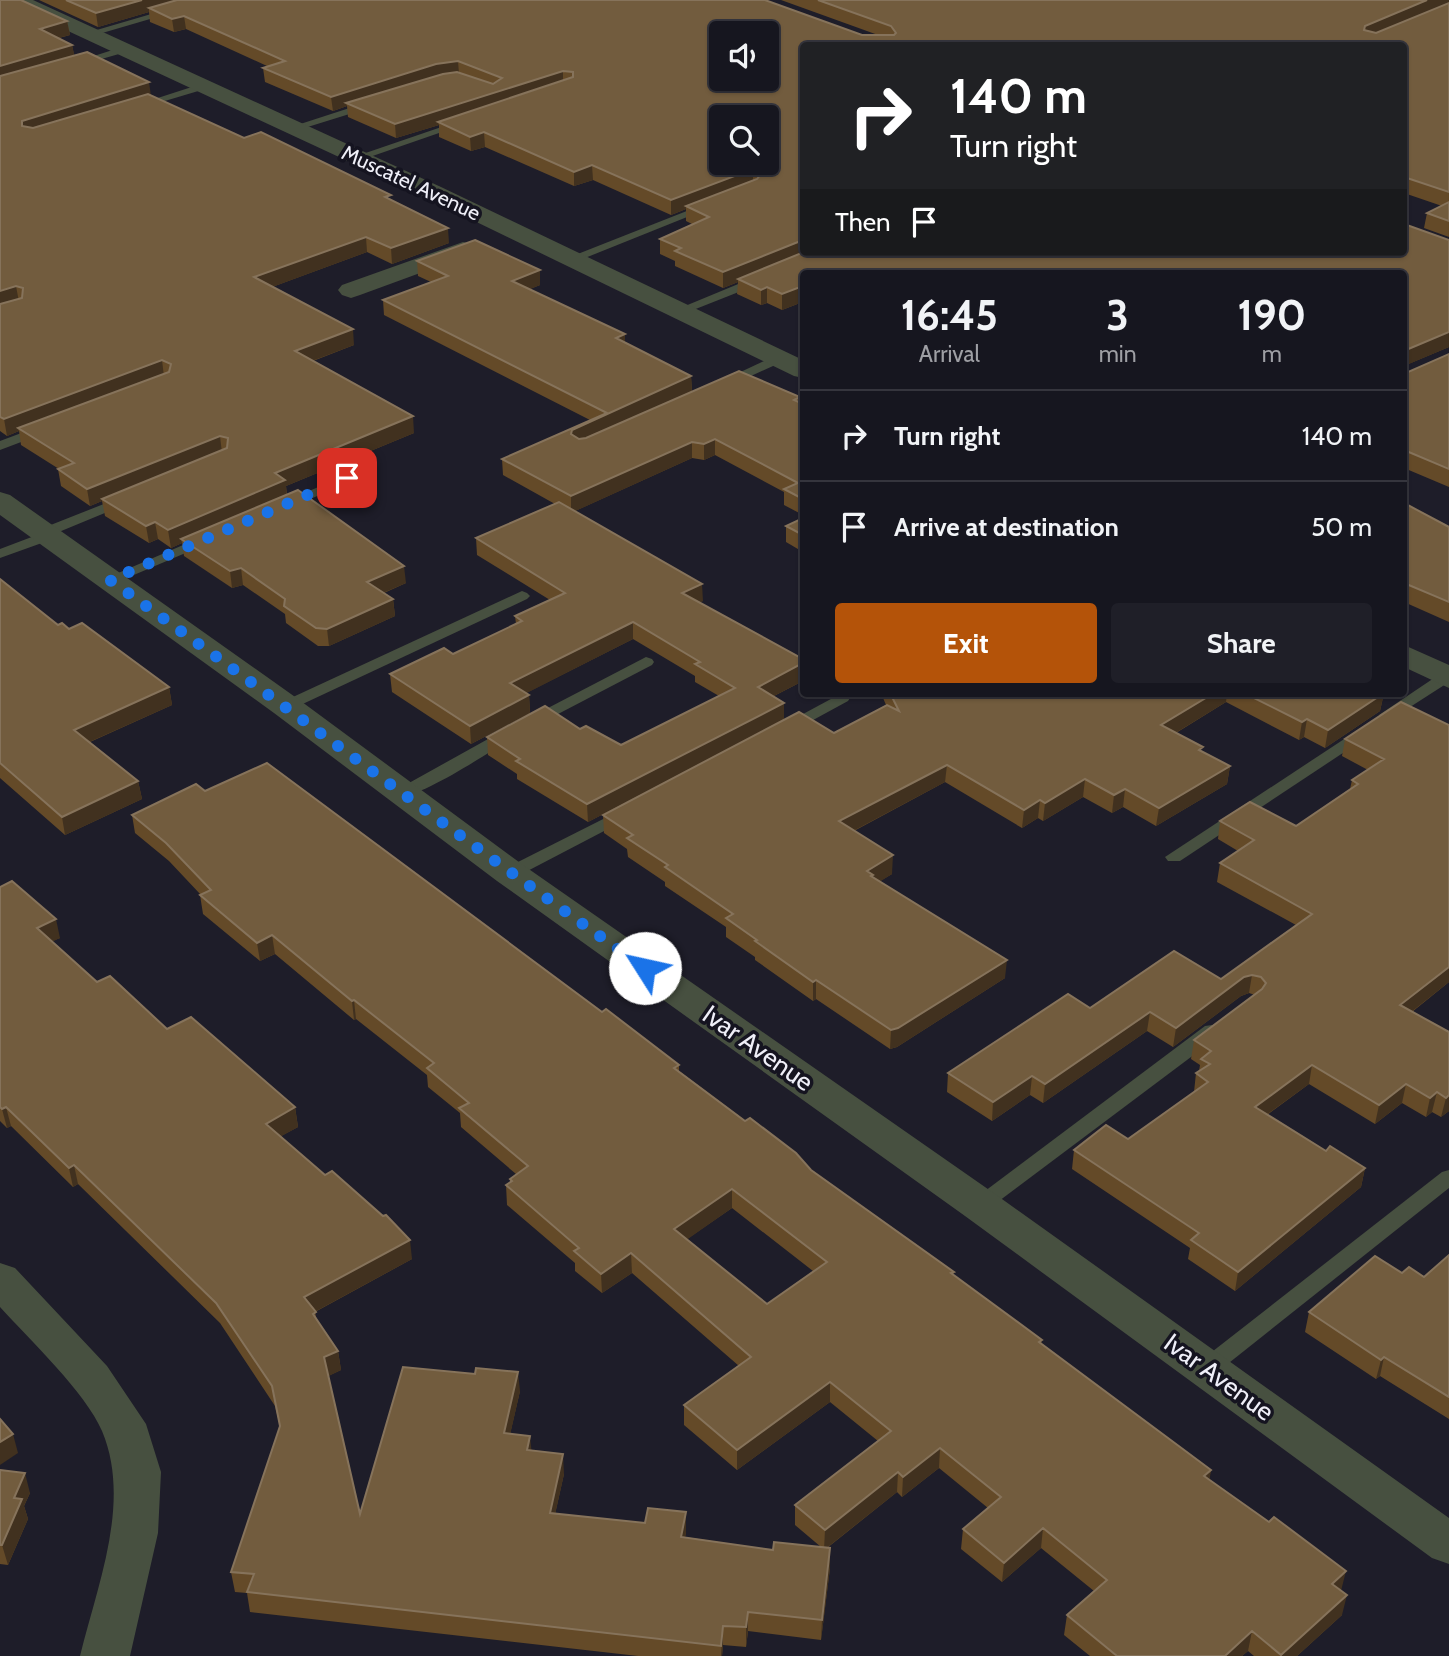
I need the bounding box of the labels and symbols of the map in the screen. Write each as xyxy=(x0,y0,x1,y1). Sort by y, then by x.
street label: Muscatel Avenue xyxy=(338,140,485,226)
pin xyxy=(317,448,377,508)
position arrow xyxy=(608,931,682,1005)
street label: Ivar Avenue xyxy=(696,998,820,1098)
street label: Ivar Avenue xyxy=(1158,1326,1280,1428)

